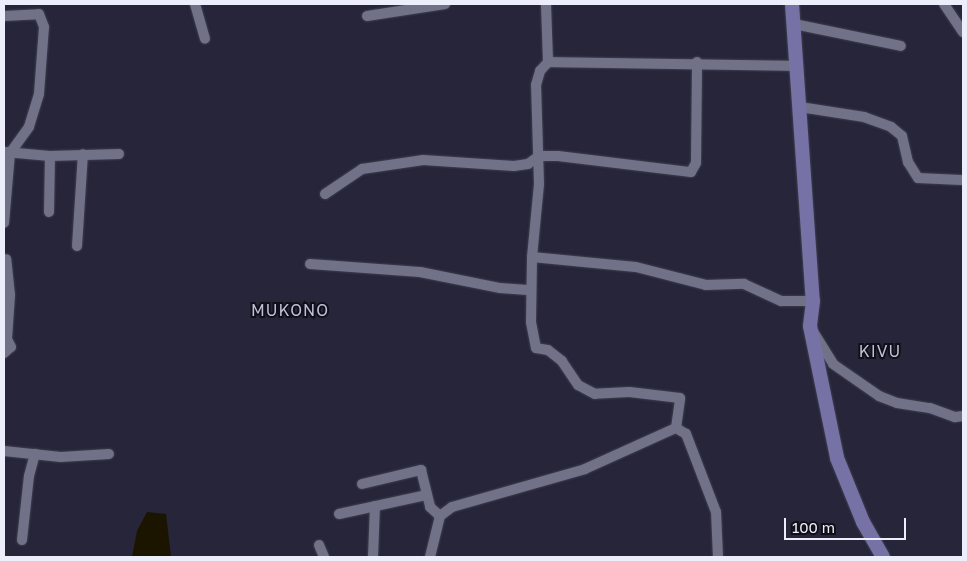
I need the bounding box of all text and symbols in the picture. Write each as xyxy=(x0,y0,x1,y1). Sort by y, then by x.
district label: MUKONO xyxy=(250,300,330,320)
district label: KIVU xyxy=(858,341,902,361)
scale bar xyxy=(787,508,910,540)
text: 100 m xyxy=(792,518,835,536)

